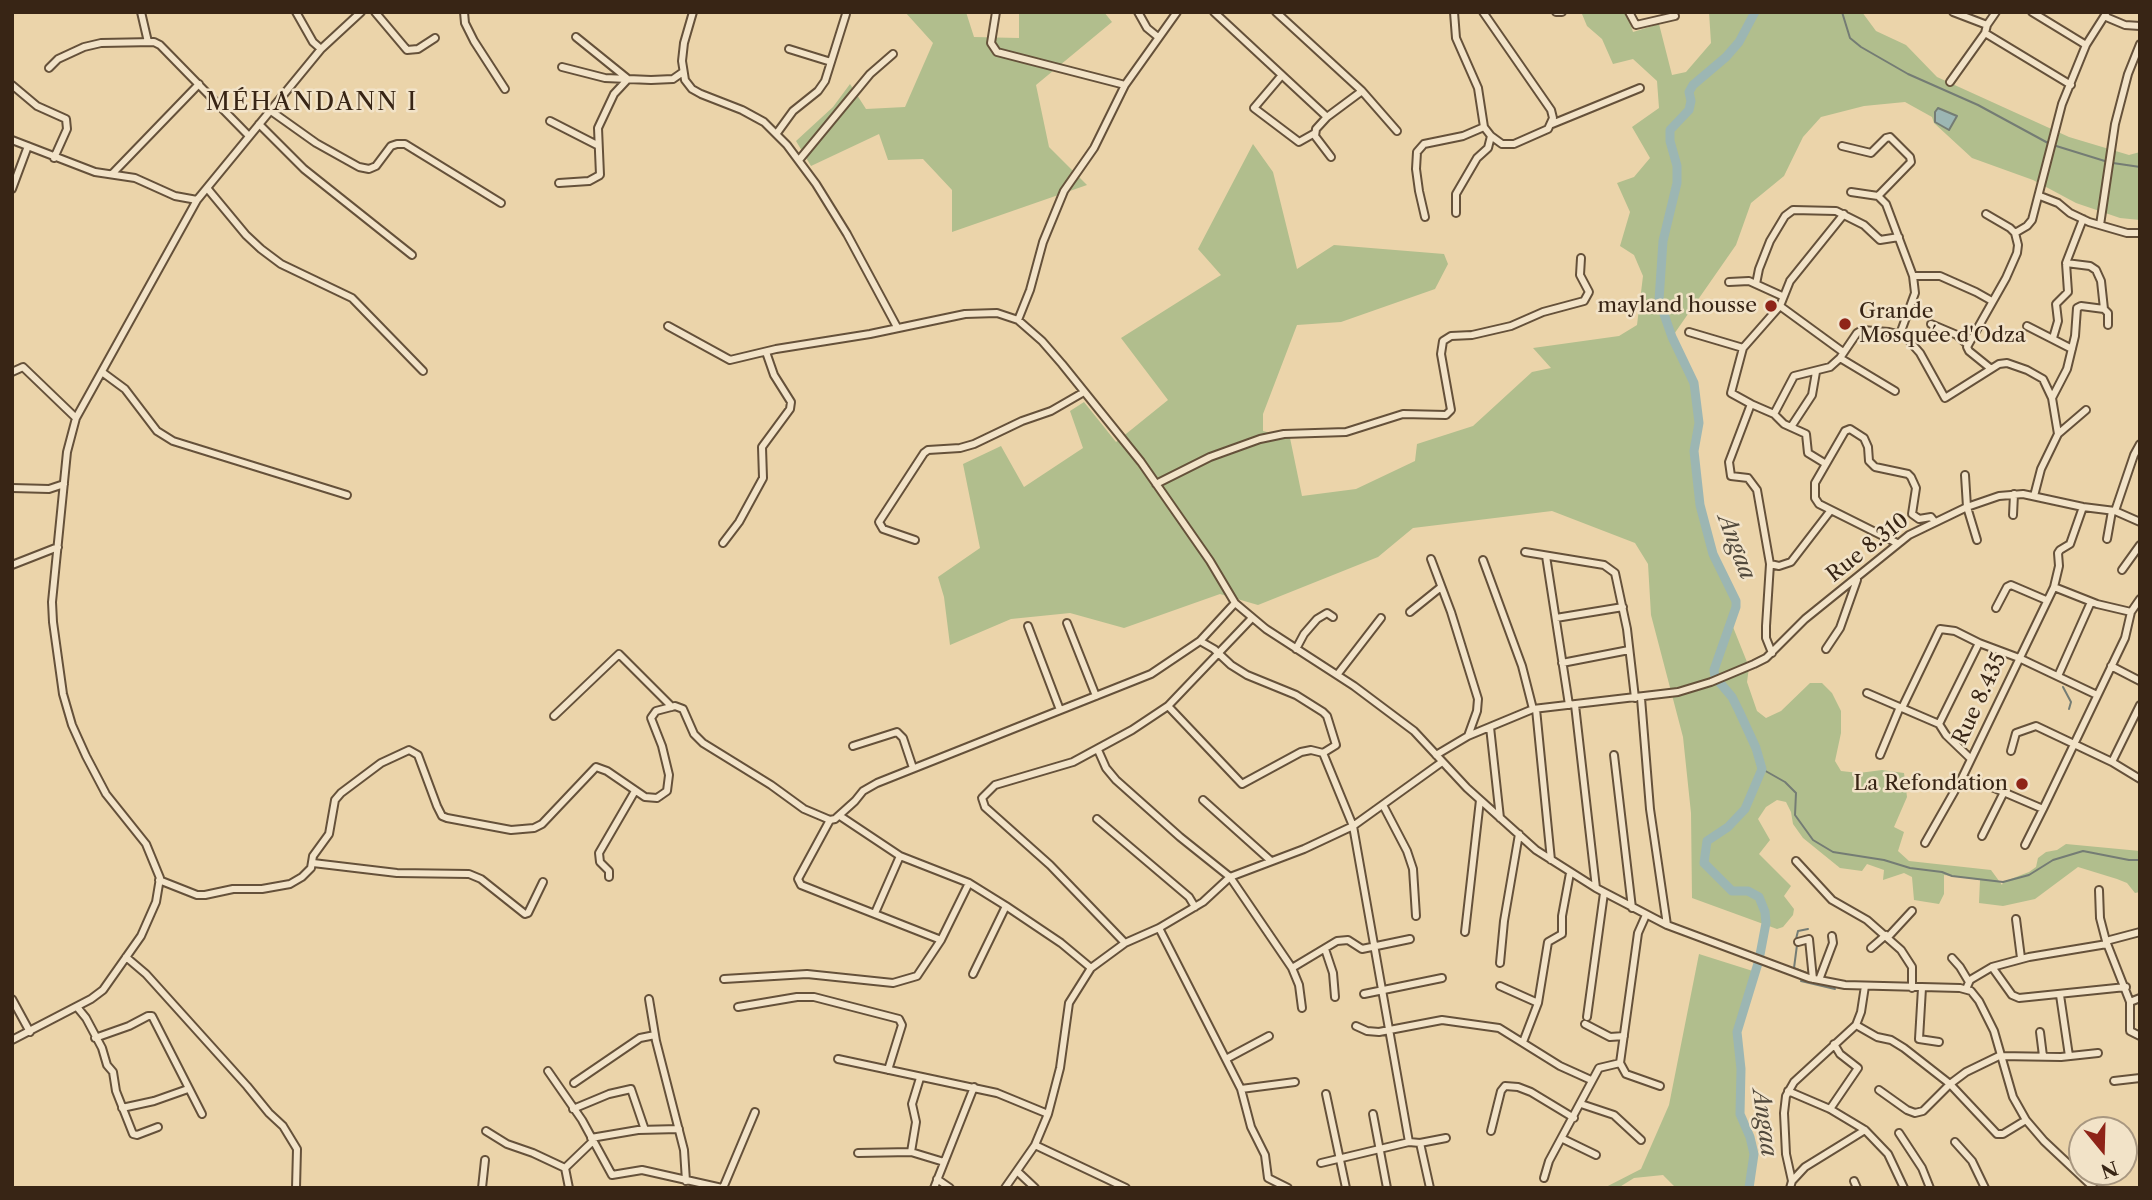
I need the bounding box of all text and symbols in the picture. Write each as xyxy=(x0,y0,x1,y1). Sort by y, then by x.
district label: MÉHANDANN I xyxy=(207,89,417,117)
place label: mayland housse xyxy=(1597,293,1757,319)
marker: mayland housse xyxy=(1763,298,1779,314)
place label: Grande Mosquée d'Odza xyxy=(1859,299,2026,349)
marker: Grande Mosquée d'Odza xyxy=(1837,316,1853,332)
street label: Rue 8.310 xyxy=(1822,508,1914,588)
water label: Angaa xyxy=(1711,510,1761,584)
street label: Rue 8.435 xyxy=(1948,649,2012,749)
place label: La Refondation xyxy=(1854,771,2008,797)
marker: La Refondation xyxy=(2014,776,2030,792)
water label: Angaa xyxy=(1746,1087,1782,1159)
north arrow xyxy=(2068,1116,2138,1186)
text: N xyxy=(2098,1156,2121,1183)

